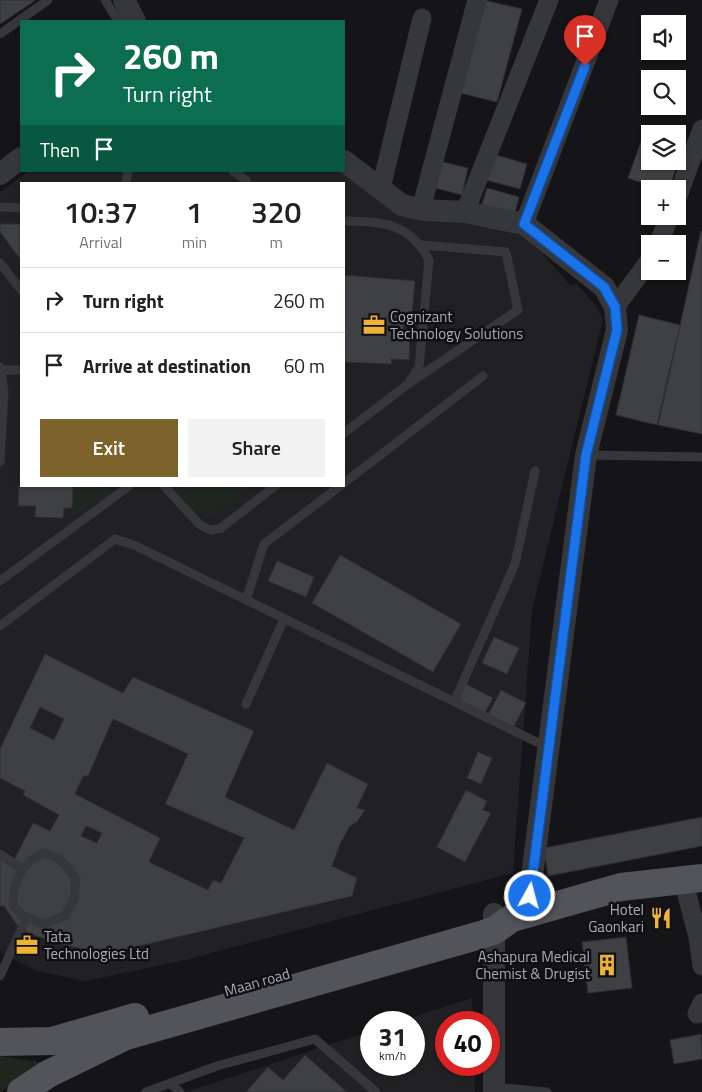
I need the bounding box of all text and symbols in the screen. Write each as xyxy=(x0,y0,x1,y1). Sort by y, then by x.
pin xyxy=(564,15,606,66)
map controls xyxy=(641,15,686,280)
button: sound xyxy=(641,15,686,60)
icon: arrive xyxy=(571,22,599,50)
text: 260 m xyxy=(123,29,219,83)
icon: right xyxy=(40,40,105,105)
button: search xyxy=(641,70,686,115)
text: Turn right xyxy=(123,77,212,111)
button: layers xyxy=(641,125,686,170)
text: Then xyxy=(40,135,80,164)
icon: arrive xyxy=(90,135,118,163)
button: + xyxy=(641,180,686,225)
text: 10:37 xyxy=(64,189,138,235)
text: 1 xyxy=(186,189,203,235)
text: 320 xyxy=(251,189,301,235)
text: Arrival xyxy=(79,230,123,254)
text: min xyxy=(182,230,207,254)
text: m xyxy=(269,230,283,254)
button: − xyxy=(641,235,686,280)
icon: right xyxy=(40,286,68,314)
text: Turn right xyxy=(83,286,164,315)
text: 260 m xyxy=(273,286,325,315)
place label: Cognizant Technology Solutions xyxy=(390,305,523,345)
office icon: Cognizant Technology Solutions xyxy=(361,312,387,338)
icon: arrive xyxy=(40,351,68,379)
text: Arrive at destination xyxy=(83,351,251,380)
text: 60 m xyxy=(284,351,325,380)
button: Exit xyxy=(40,419,178,477)
button: Share xyxy=(188,419,325,477)
position arrow xyxy=(503,869,555,921)
place label: Hotel Gaonkari xyxy=(588,898,644,938)
restaurant icon: Hotel Gaonkari xyxy=(648,905,674,931)
place label: Tata Technologies Ltd xyxy=(44,925,149,965)
office icon: Tata Technologies Ltd xyxy=(14,932,40,958)
place label: Ashapura Medical Chemist & Drugist xyxy=(475,945,591,985)
building icon: Ashapura Medical Chemist & Drugist xyxy=(594,952,620,978)
street label: Maan road xyxy=(221,962,293,1002)
speed limit sign: 40 xyxy=(435,1011,500,1076)
text: 31 xyxy=(378,1018,407,1056)
text: km/h xyxy=(379,1046,406,1065)

